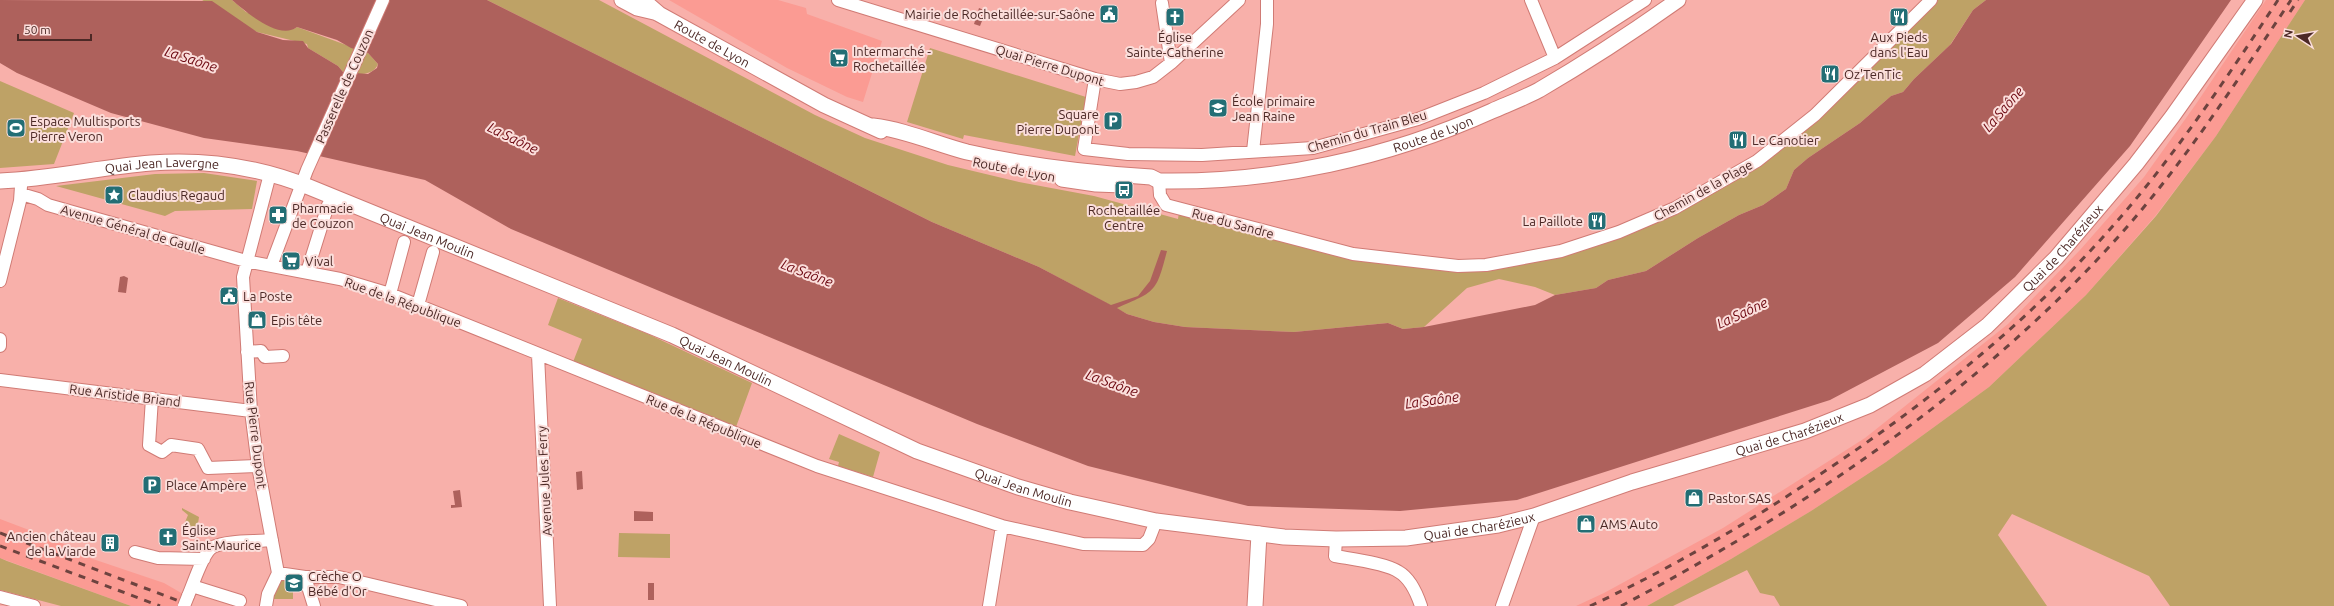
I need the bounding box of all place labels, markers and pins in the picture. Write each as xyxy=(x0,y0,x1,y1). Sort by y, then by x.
public building icon: Mairie de Rochetaillée-sur-Saône xyxy=(1098,3,1120,25)
church icon: Église Sainte-Catherine xyxy=(1164,6,1186,28)
restaurant icon: Aux Pieds dans l'Eau xyxy=(1888,6,1910,28)
place label: Mairie de Rochetaillée-sur-Saône xyxy=(904,7,1095,21)
place label: Église Sainte-Catherine xyxy=(1126,29,1224,59)
place label: Aux Pieds dans l'Eau xyxy=(1870,30,1928,59)
place label: Intermarché - Rochetaillée xyxy=(853,44,931,73)
supermarket icon: Intermarché - Rochetaillée xyxy=(828,47,850,69)
restaurant icon: Oz'TenTic xyxy=(1819,63,1841,85)
place label: Oz'TenTic xyxy=(1844,67,1901,81)
place label: École primaire Jean Raine xyxy=(1232,93,1315,123)
school or university icon: École primaire Jean Raine xyxy=(1207,97,1229,119)
place label: Square Pierre Dupont xyxy=(1017,107,1099,136)
parking icon: Square Pierre Dupont xyxy=(1102,110,1124,132)
place label: Espace Multisports Pierre Veron xyxy=(30,114,141,143)
sports icon: Espace Multisports Pierre Veron xyxy=(5,117,27,139)
restaurant icon: Le Canotier xyxy=(1727,129,1749,151)
place label: Le Canotier xyxy=(1752,133,1819,147)
bus stop icon: Rochetaillée Centre xyxy=(1113,179,1135,201)
place icon: Claudius Regaud xyxy=(103,184,125,206)
place label: Claudius Regaud xyxy=(128,188,225,202)
place label: Pharmacie de Couzon xyxy=(292,201,354,230)
place label: Rochetaillée Centre xyxy=(1088,203,1160,232)
pharmacy icon: Pharmacie de Couzon xyxy=(267,204,289,226)
restaurant icon: La Paillote xyxy=(1586,210,1608,232)
place label: La Paillote xyxy=(1523,214,1583,228)
supermarket icon: Vival xyxy=(280,250,302,272)
place label: Vival xyxy=(305,254,334,268)
public building icon: La Poste xyxy=(218,285,240,307)
place label: La Poste xyxy=(243,289,292,303)
shop icon: Epis tête xyxy=(246,309,268,331)
place label: Epis tête xyxy=(271,313,322,327)
parking icon: Place Ampère xyxy=(141,474,163,496)
place label: Place Ampère xyxy=(166,478,247,492)
shop icon: Pastor SAS xyxy=(1683,487,1705,509)
place label: Pastor SAS xyxy=(1708,491,1771,505)
shop icon: AMS Auto xyxy=(1575,513,1597,535)
place label: AMS Auto xyxy=(1600,517,1658,531)
place label: Église Saint-Maurice xyxy=(182,522,261,552)
church icon: Église Saint-Maurice xyxy=(157,526,179,548)
place label: Ancien château de la Viarde xyxy=(7,529,96,558)
building icon: Ancien château de la Viarde xyxy=(99,532,121,554)
place label: Crèche O Bébé d'Or xyxy=(308,569,367,598)
school or university icon: Crèche O Bébé d'Or xyxy=(283,572,305,594)

